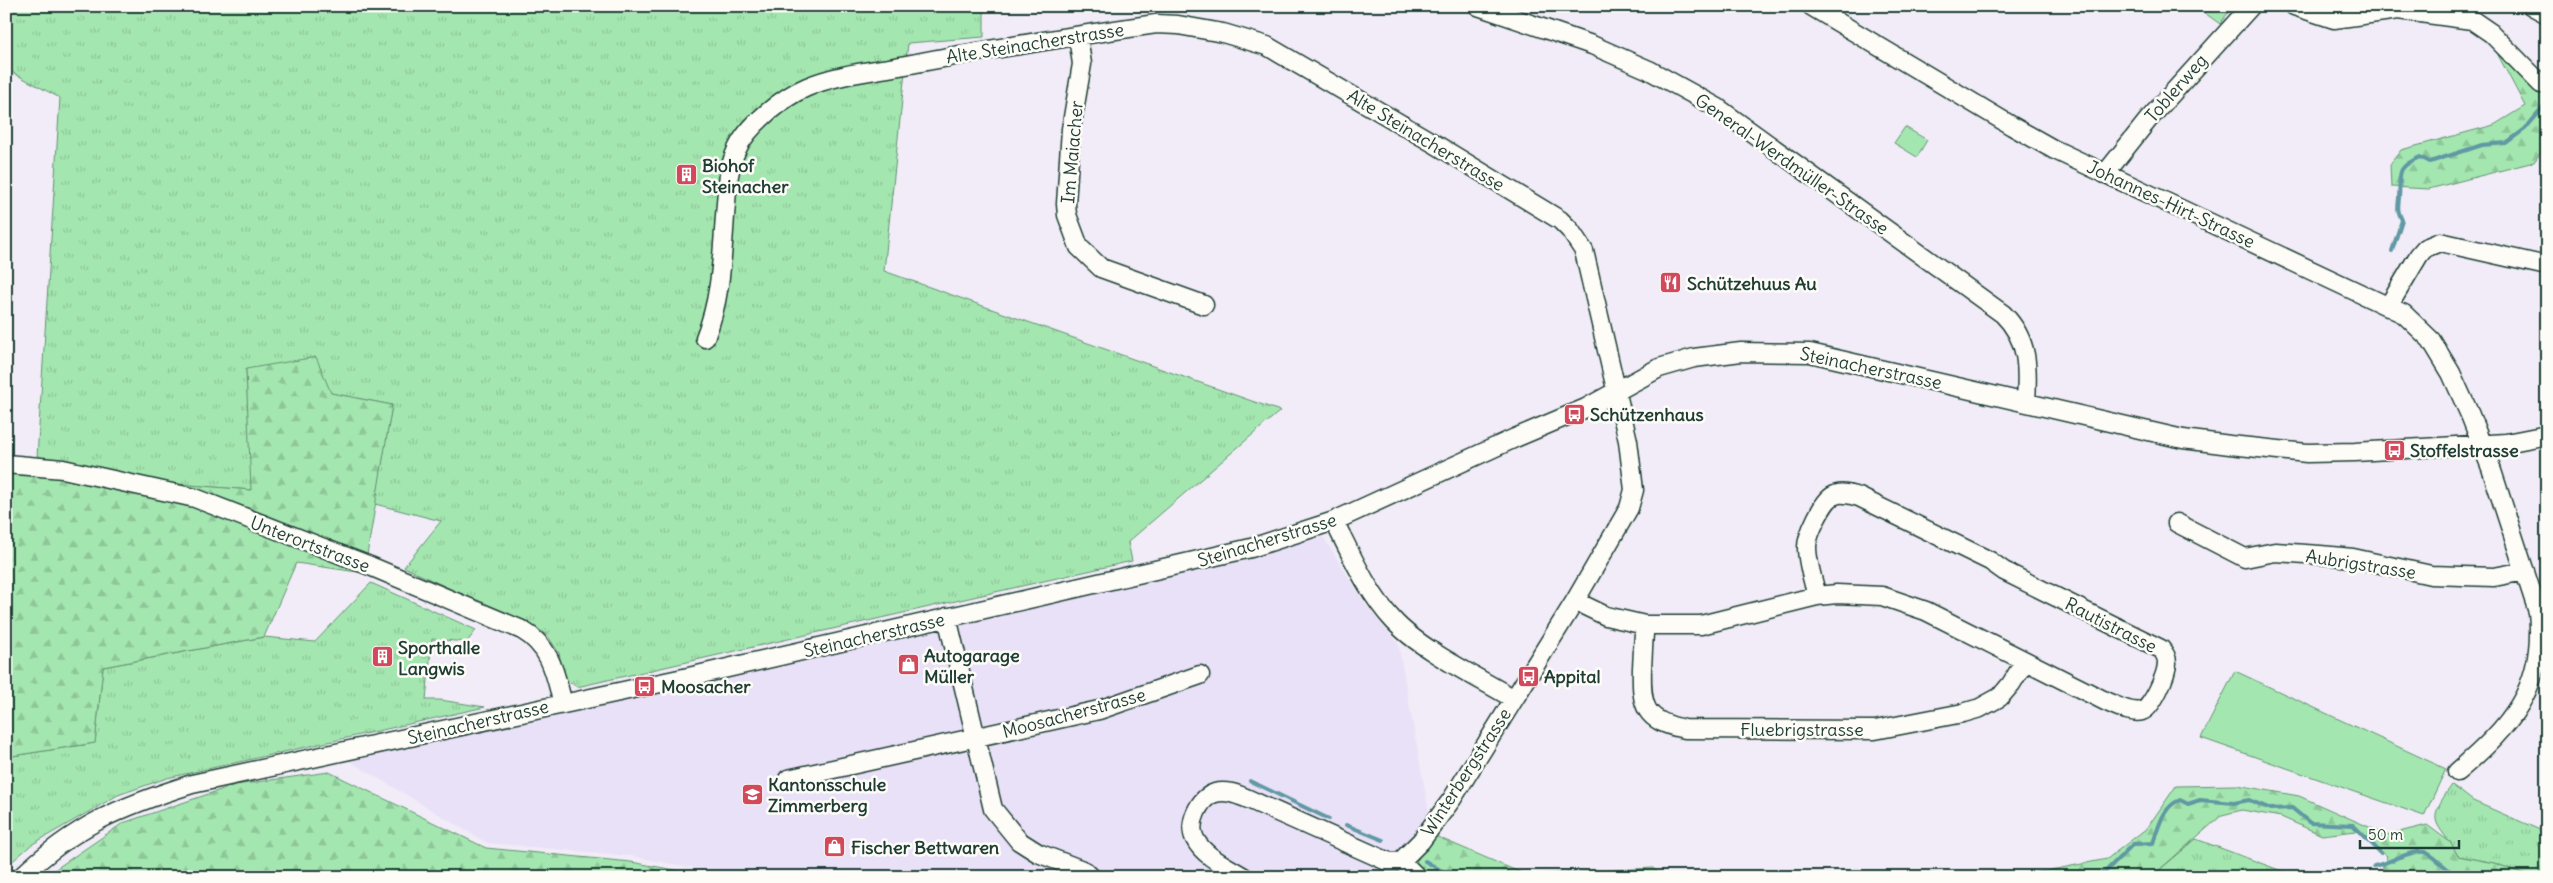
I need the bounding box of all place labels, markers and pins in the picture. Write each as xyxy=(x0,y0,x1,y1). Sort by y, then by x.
place label: Biohof Steinacher xyxy=(702,154,789,198)
building icon: Biohof Steinacher xyxy=(674,163,698,187)
restaurant icon: Schützehuus Au xyxy=(1659,271,1683,295)
place label: Schützehuus Au xyxy=(1687,272,1817,295)
bus stop icon: Schützenhaus xyxy=(1562,402,1586,426)
place label: Schützenhaus xyxy=(1590,403,1704,426)
bus stop icon: Stoffelstrasse xyxy=(2382,438,2406,462)
place label: Stoffelstrasse xyxy=(2410,439,2519,462)
place label: Sporthalle Langwis xyxy=(398,636,481,680)
place label: Autogarage Müller xyxy=(924,644,1020,688)
building icon: Sporthalle Langwis xyxy=(370,645,394,669)
shop icon: Autogarage Müller xyxy=(896,653,920,677)
bus stop icon: Appital xyxy=(1516,664,1540,688)
place label: Appital xyxy=(1544,665,1600,688)
bus stop icon: Moosacher xyxy=(633,674,657,698)
place label: Moosacher xyxy=(661,675,751,698)
place label: Kantonsschule Zimmerberg xyxy=(768,773,887,817)
school or university icon: Kantonsschule Zimmerberg xyxy=(740,782,764,806)
shop icon: Fischer Bettwaren xyxy=(823,835,847,859)
place label: Fischer Bettwaren xyxy=(851,836,1000,859)

